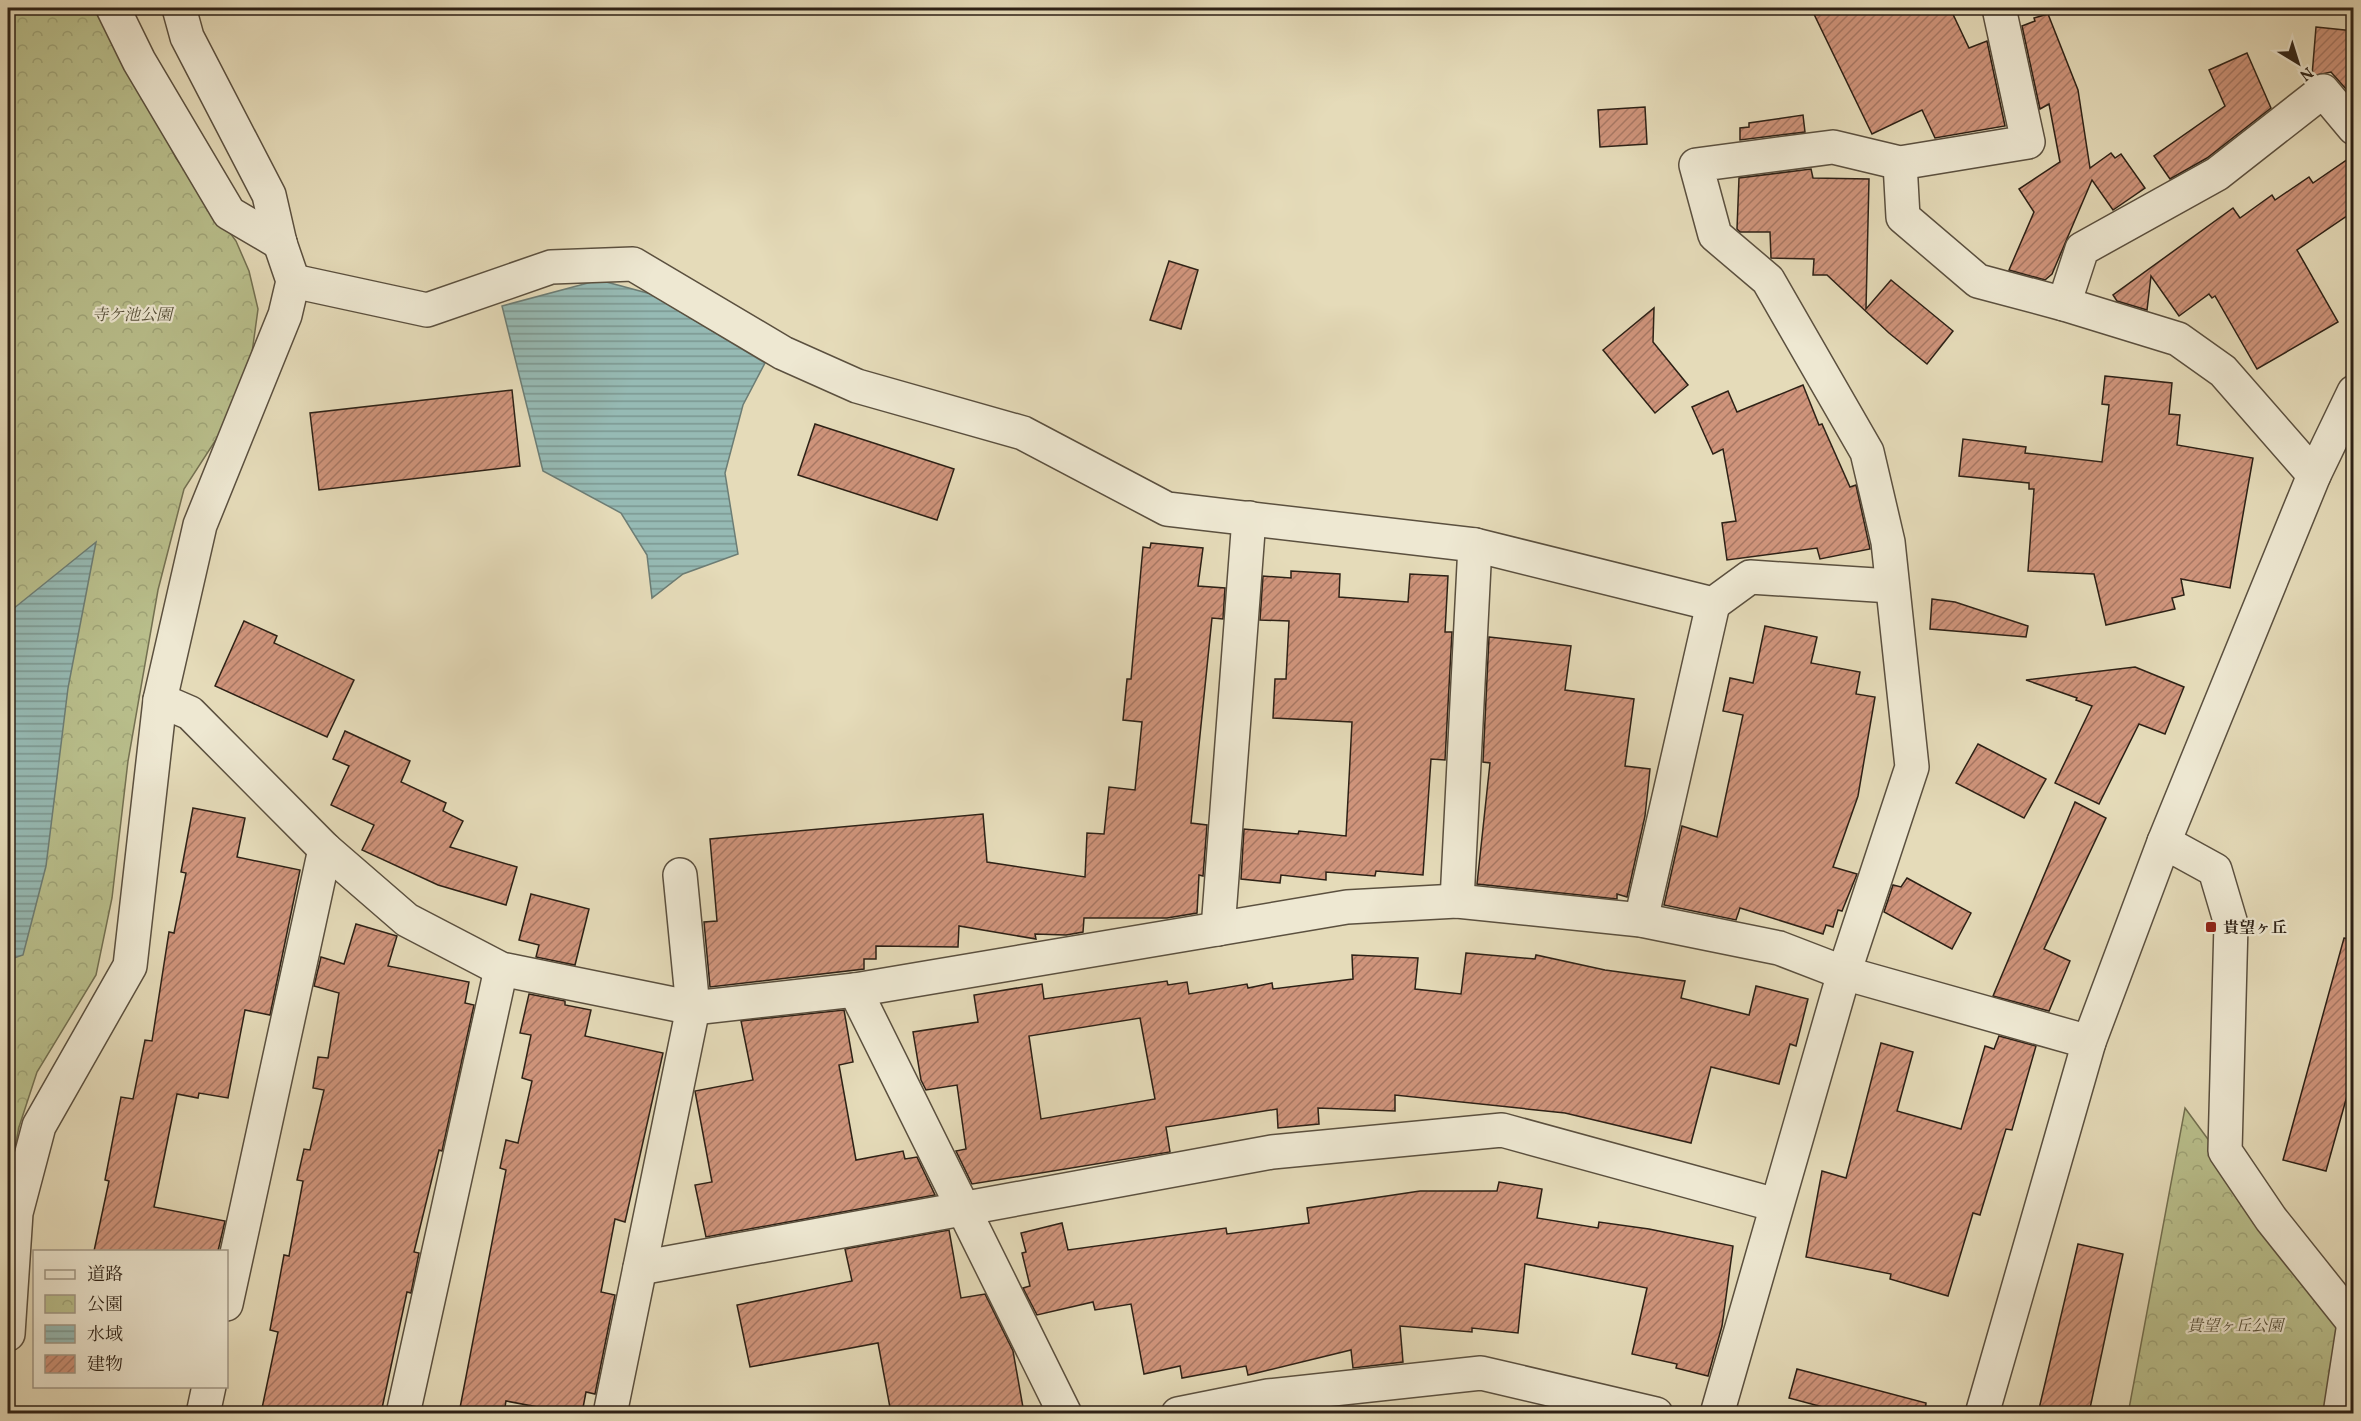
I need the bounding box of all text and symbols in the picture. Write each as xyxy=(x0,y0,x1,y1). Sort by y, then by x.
north arrow xyxy=(2268,33,2328,93)
text: N xyxy=(2294,61,2317,86)
park label: 寺ケ池公園 xyxy=(92,305,175,327)
place label: 貴望ヶ丘 xyxy=(2223,918,2287,940)
marker: 貴望ヶ丘 xyxy=(2204,920,2218,934)
legend xyxy=(33,1250,228,1388)
text: 道路 xyxy=(87,1263,123,1288)
text: 公園 xyxy=(87,1293,123,1318)
park label: 貴望ヶ丘公園 xyxy=(2187,1316,2286,1338)
text: 水域 xyxy=(87,1323,123,1348)
text: 建物 xyxy=(87,1353,123,1378)

